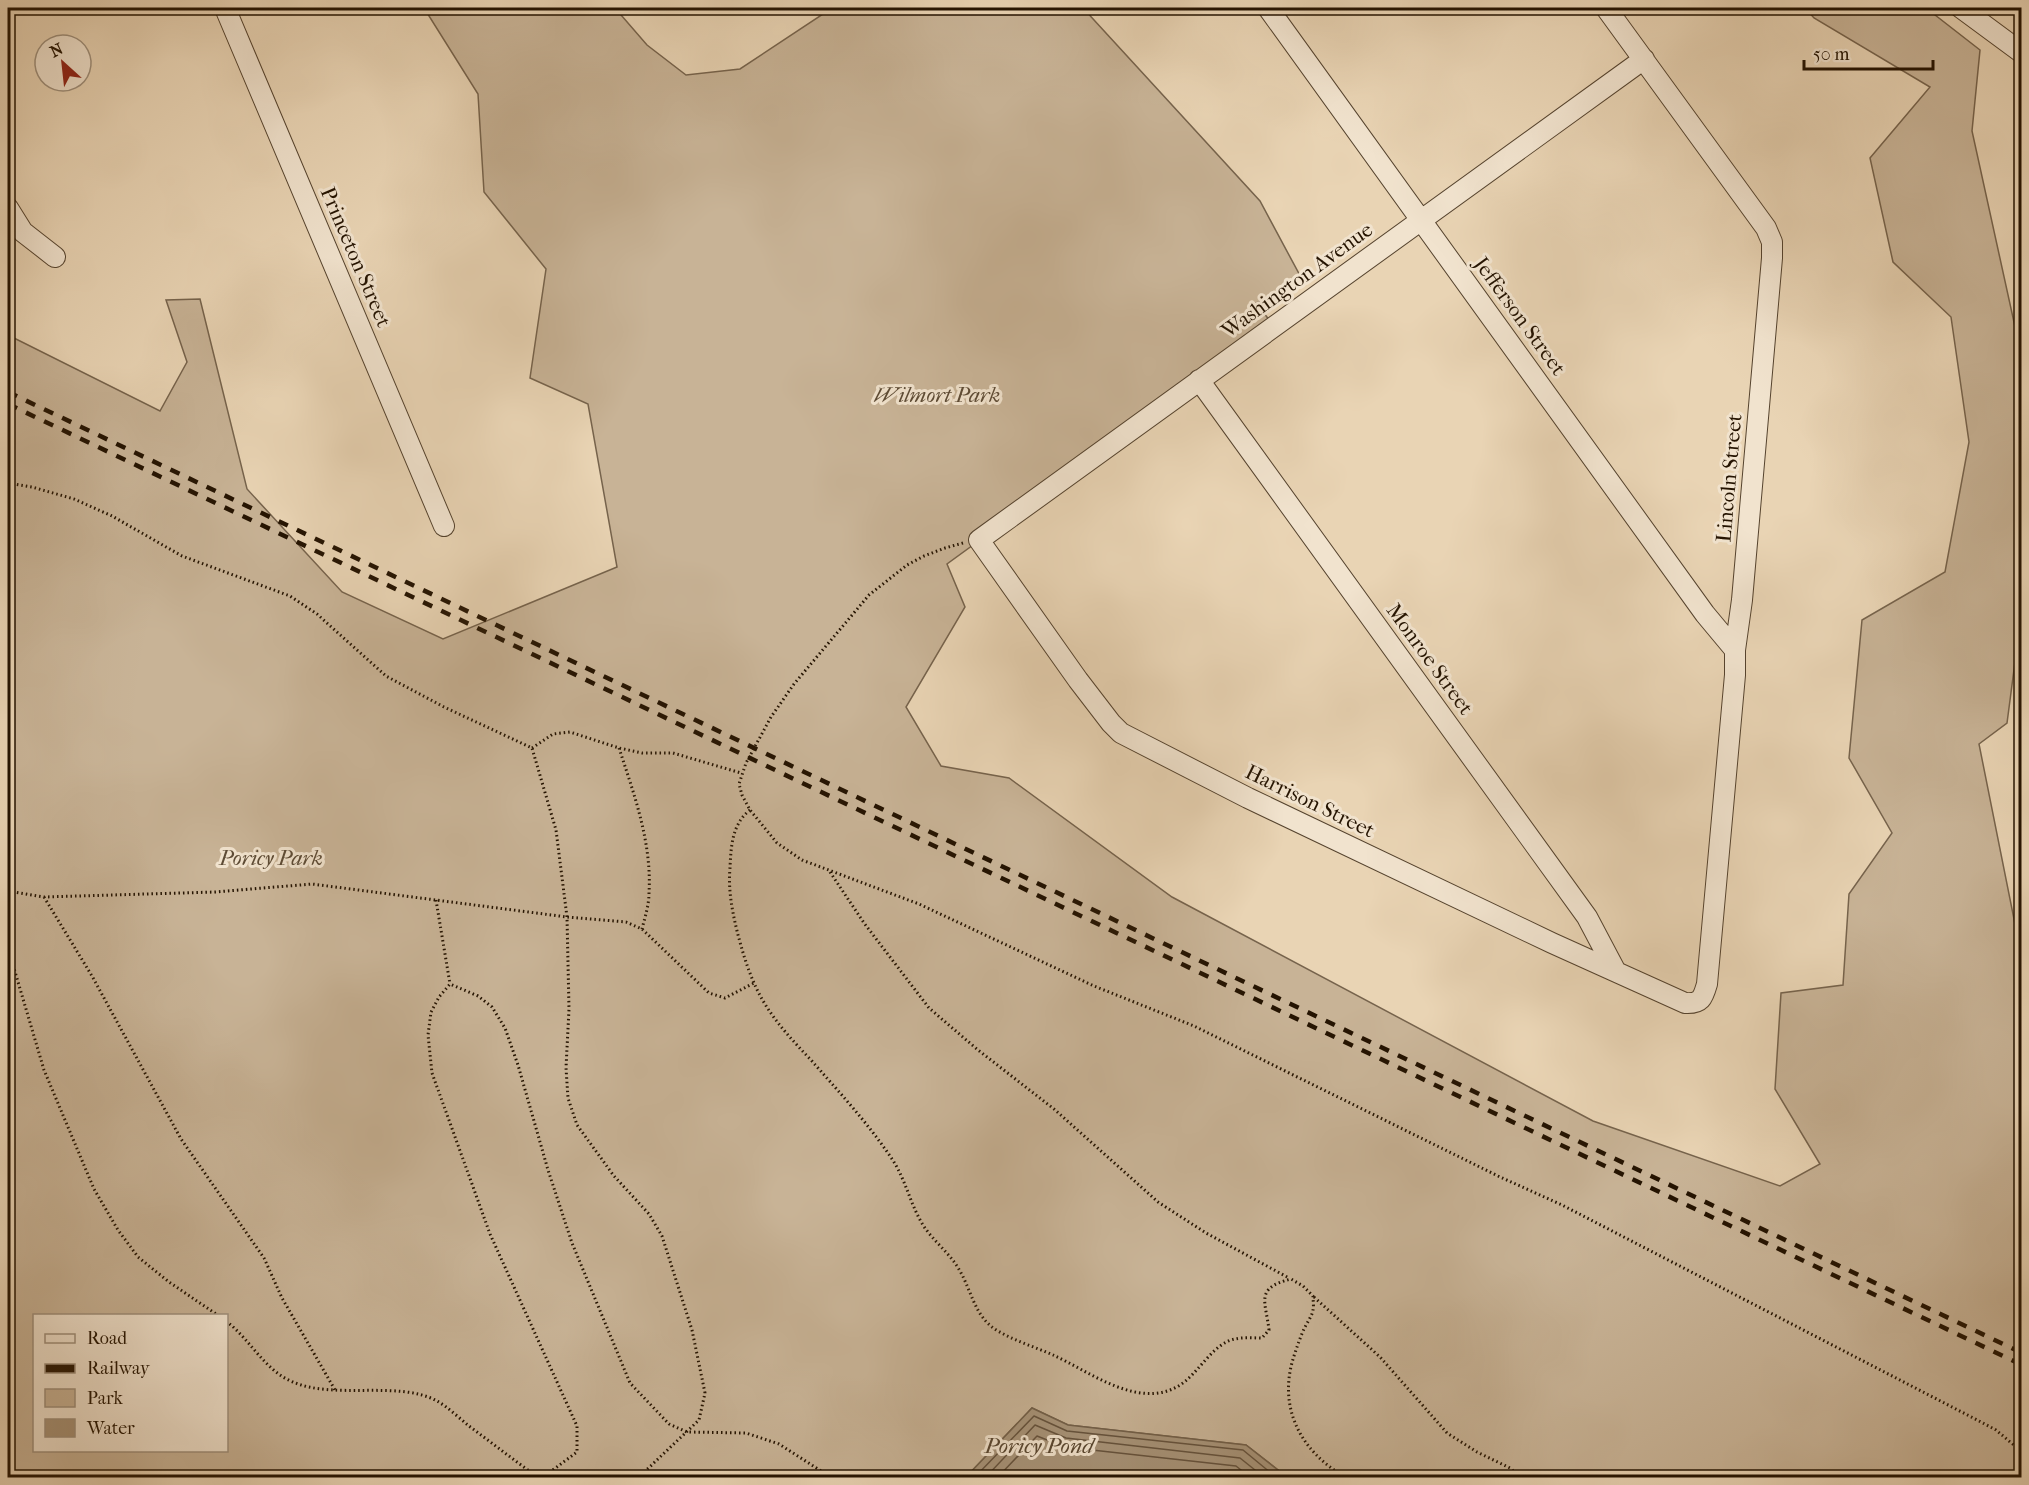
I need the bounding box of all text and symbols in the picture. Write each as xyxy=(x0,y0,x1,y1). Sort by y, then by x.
north arrow xyxy=(33,33,93,93)
scale bar xyxy=(1804,33,1933,71)
text: N xyxy=(47,38,67,61)
text: 50 m xyxy=(1813,44,1850,65)
street label: Princeton Street xyxy=(316,183,396,331)
street label: Washington Avenue xyxy=(1216,217,1377,343)
street label: Jefferson Street xyxy=(1468,251,1571,380)
park label: Wilmort Park xyxy=(874,383,1000,407)
street label: Lincoln Street xyxy=(1711,412,1747,543)
street label: Monroe Street xyxy=(1382,599,1479,720)
street label: Harrison Street xyxy=(1241,759,1379,843)
park label: Poricy Park xyxy=(218,846,323,870)
legend xyxy=(33,1314,228,1452)
text: Road xyxy=(87,1328,127,1349)
text: Railway xyxy=(87,1358,151,1379)
text: Park xyxy=(87,1388,124,1409)
text: Water xyxy=(86,1418,135,1439)
water label: Poricy Pond xyxy=(984,1433,1096,1459)

